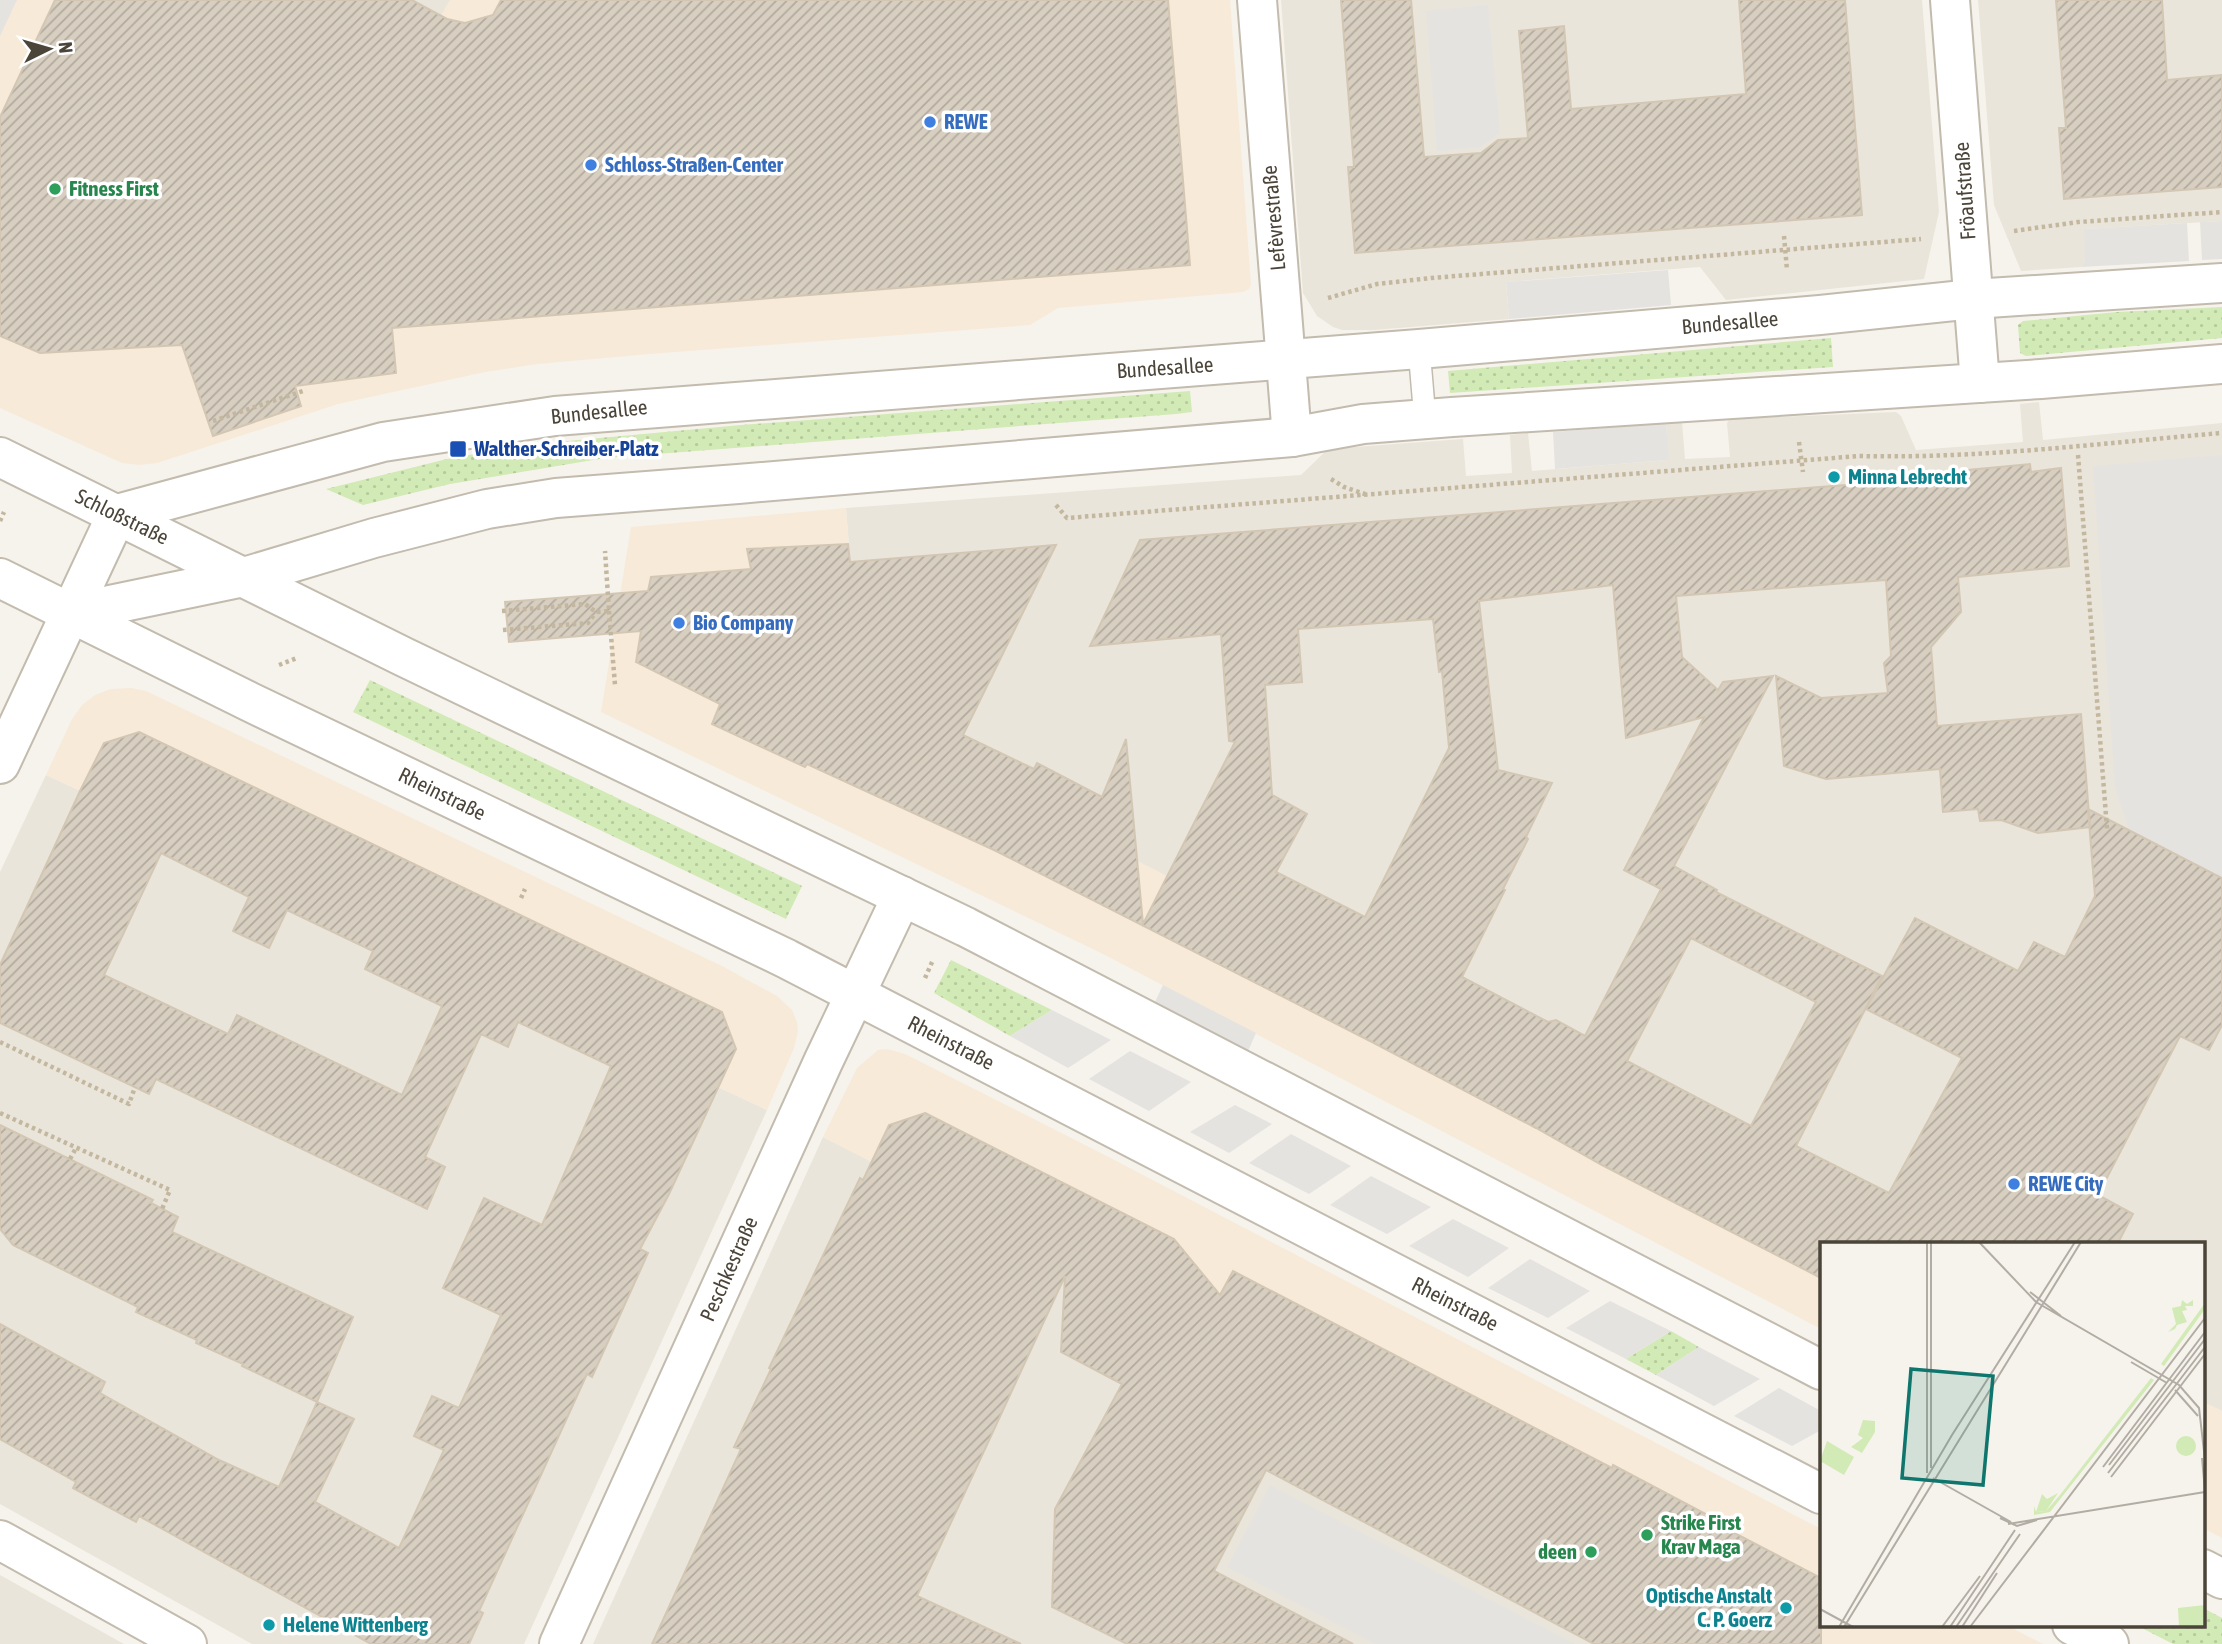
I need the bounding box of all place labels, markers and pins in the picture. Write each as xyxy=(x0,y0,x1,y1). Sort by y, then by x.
place label: REWE xyxy=(944,109,988,133)
marker: REWE xyxy=(922,114,938,130)
place label: Schloss-Straßen-Center xyxy=(605,152,784,176)
marker: Schloss-Straßen-Center xyxy=(583,157,599,173)
place label: Fitness First xyxy=(69,176,159,200)
marker: Fitness First xyxy=(47,181,63,197)
place label: Walther-Schreiber-Platz xyxy=(473,436,659,460)
marker: Walther-Schreiber-Platz xyxy=(448,439,468,459)
place label: Minna Lebrecht xyxy=(1848,464,1967,488)
marker: Minna Lebrecht xyxy=(1826,469,1842,485)
place label: Bio Company xyxy=(693,610,794,634)
marker: Bio Company xyxy=(671,615,687,631)
place label: REWE City xyxy=(2028,1171,2104,1195)
marker: REWE City xyxy=(2006,1176,2022,1192)
place label: Strike First Krav Maga xyxy=(1661,1510,1741,1558)
marker: Strike First Krav Maga xyxy=(1639,1527,1655,1543)
place label: deen xyxy=(1538,1539,1577,1563)
marker: deen xyxy=(1583,1544,1599,1560)
place label: Optische Anstalt C. P. Goerz xyxy=(1646,1583,1772,1631)
marker: Optische Anstalt C. P. Goerz xyxy=(1778,1600,1794,1616)
place label: Helene Wittenberg xyxy=(283,1612,429,1636)
marker: Helene Wittenberg xyxy=(261,1617,277,1633)

